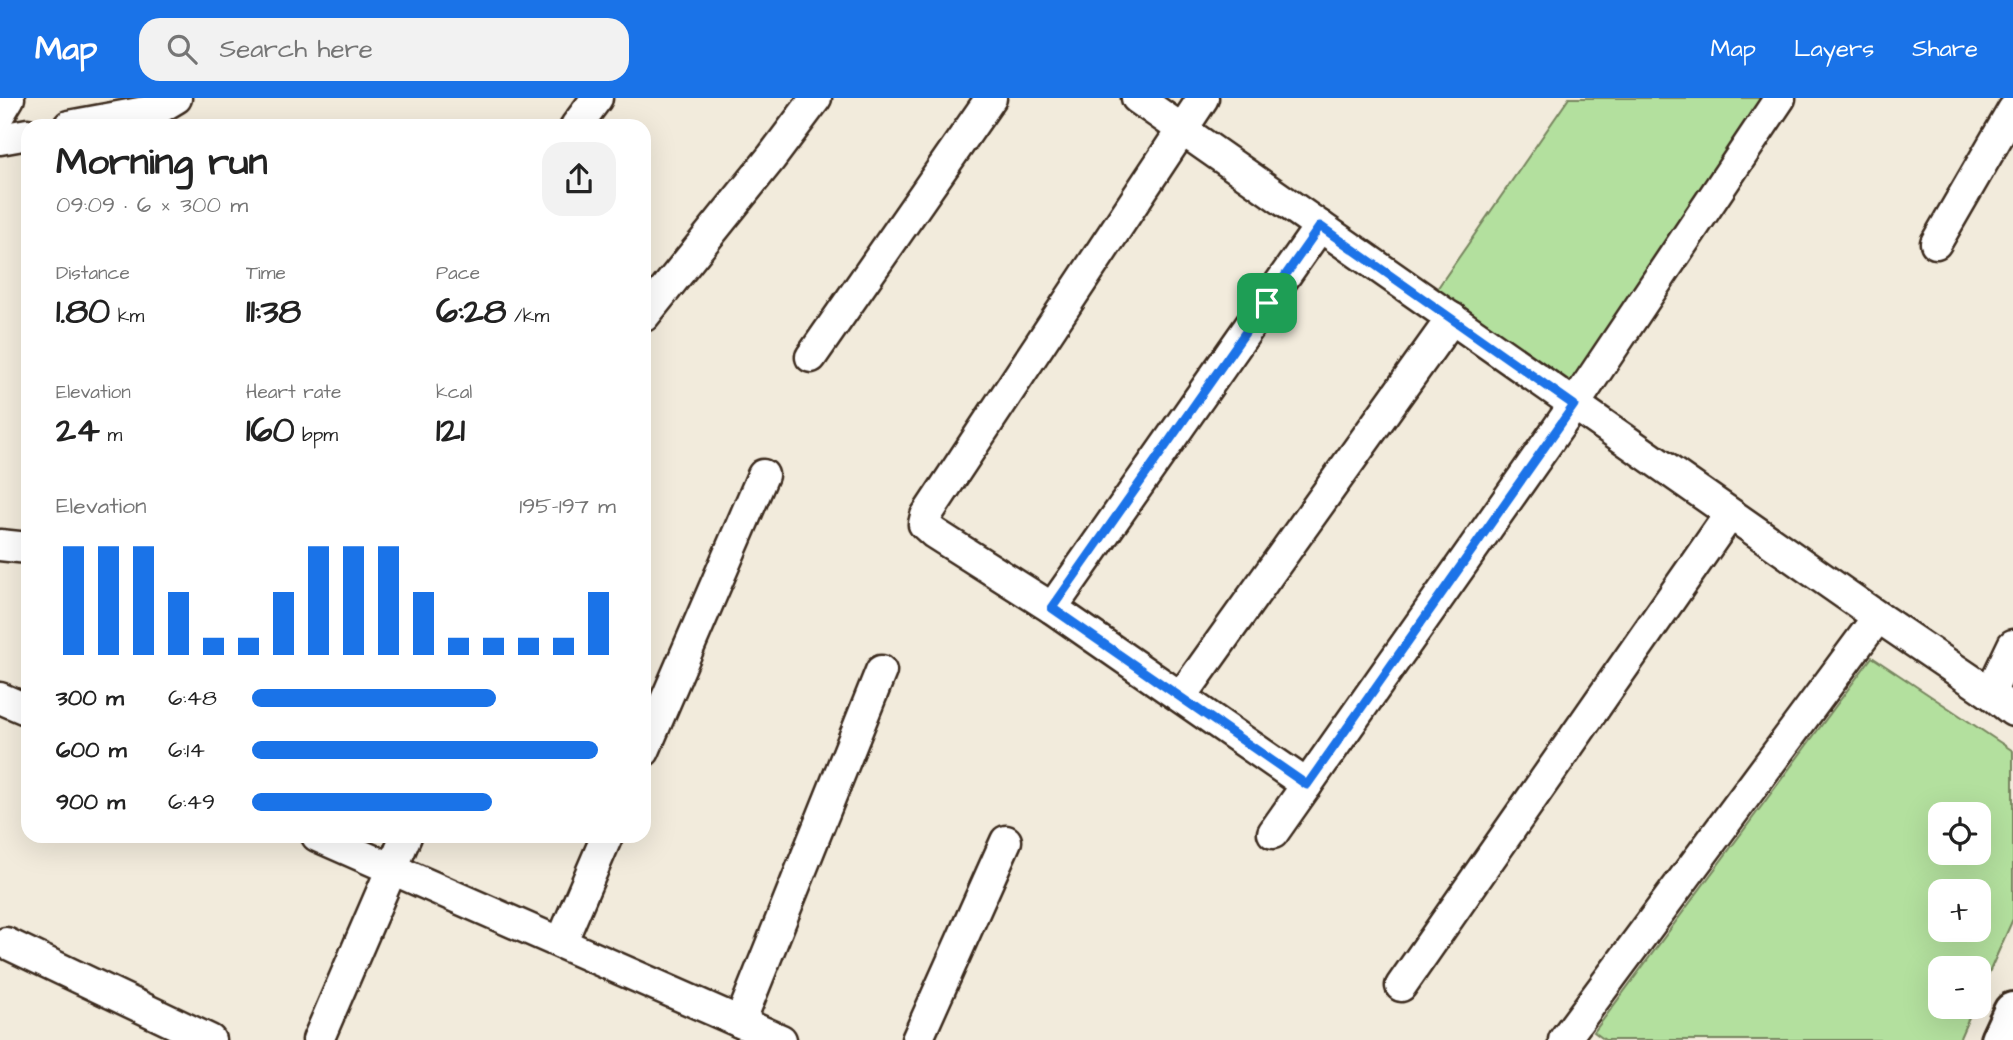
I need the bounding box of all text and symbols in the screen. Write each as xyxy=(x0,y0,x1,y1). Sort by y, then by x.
search box xyxy=(139,18,629,81)
text: Map xyxy=(35,26,97,72)
icon: search xyxy=(163,30,201,68)
text: Search here xyxy=(219,31,373,67)
text: Map xyxy=(1711,32,1756,66)
text: Layers xyxy=(1794,32,1874,66)
text: Share xyxy=(1912,32,1978,66)
text: Morning run xyxy=(56,137,268,189)
button: share xyxy=(542,142,616,216)
text: 09:09 · 6 × 300 m xyxy=(56,189,248,221)
text: Distance xyxy=(56,260,130,287)
text: Time xyxy=(246,260,286,287)
text: Pace xyxy=(436,260,480,287)
pin xyxy=(1237,273,1297,333)
icon: arrive xyxy=(1248,284,1286,322)
text: 1.80 xyxy=(56,287,110,336)
text: 11:38 xyxy=(246,287,301,336)
text: 6:28 xyxy=(436,287,507,336)
text: km xyxy=(110,303,144,330)
text: /km xyxy=(507,303,549,330)
text: Elevation xyxy=(56,379,131,406)
text: Heart rate xyxy=(246,379,341,406)
text: kcal xyxy=(436,379,472,406)
text: 24 xyxy=(56,406,100,455)
text: 160 xyxy=(246,406,295,455)
text: 121 xyxy=(436,406,465,455)
text: m xyxy=(100,422,122,449)
text: bpm xyxy=(295,422,338,449)
text: Elevation xyxy=(56,490,147,522)
text: 195–197 m xyxy=(519,490,616,522)
text: 300 m xyxy=(56,682,124,714)
text: 6:48 xyxy=(168,682,217,714)
text: 600 m xyxy=(56,734,127,766)
text: 6:14 xyxy=(168,734,205,766)
text: 900 m xyxy=(56,786,125,818)
text: 6:49 xyxy=(168,786,215,818)
map controls xyxy=(1928,802,1991,1019)
button: locate xyxy=(1928,802,1991,865)
button: + xyxy=(1928,879,1991,942)
button: − xyxy=(1928,956,1991,1019)

